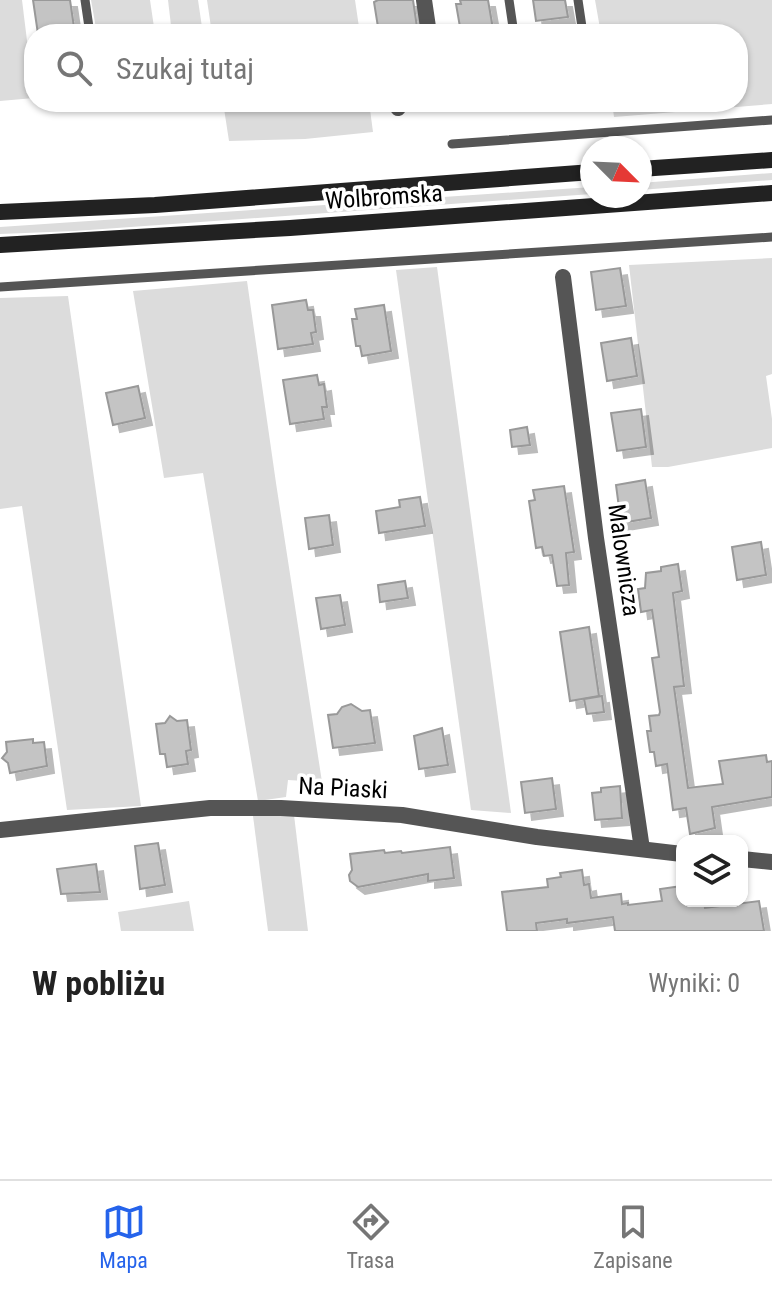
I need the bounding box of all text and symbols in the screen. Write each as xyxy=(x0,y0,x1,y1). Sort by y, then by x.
search box xyxy=(24,24,748,112)
icon: search xyxy=(52,46,96,90)
text: Szukaj tutaj xyxy=(116,51,254,86)
north arrow xyxy=(580,136,652,208)
street label: Wolbromska xyxy=(324,179,444,215)
street label: Malownicza xyxy=(602,502,646,618)
street label: Na Piaski xyxy=(298,772,388,804)
map controls xyxy=(676,835,748,907)
button: layers xyxy=(676,835,748,907)
text: W pobliżu xyxy=(32,963,165,1003)
text: Wyniki: 0 xyxy=(648,968,740,998)
tab: Mapa xyxy=(99,1200,148,1273)
tab: Trasa xyxy=(347,1200,395,1273)
tab: Zapisane xyxy=(593,1200,673,1273)

